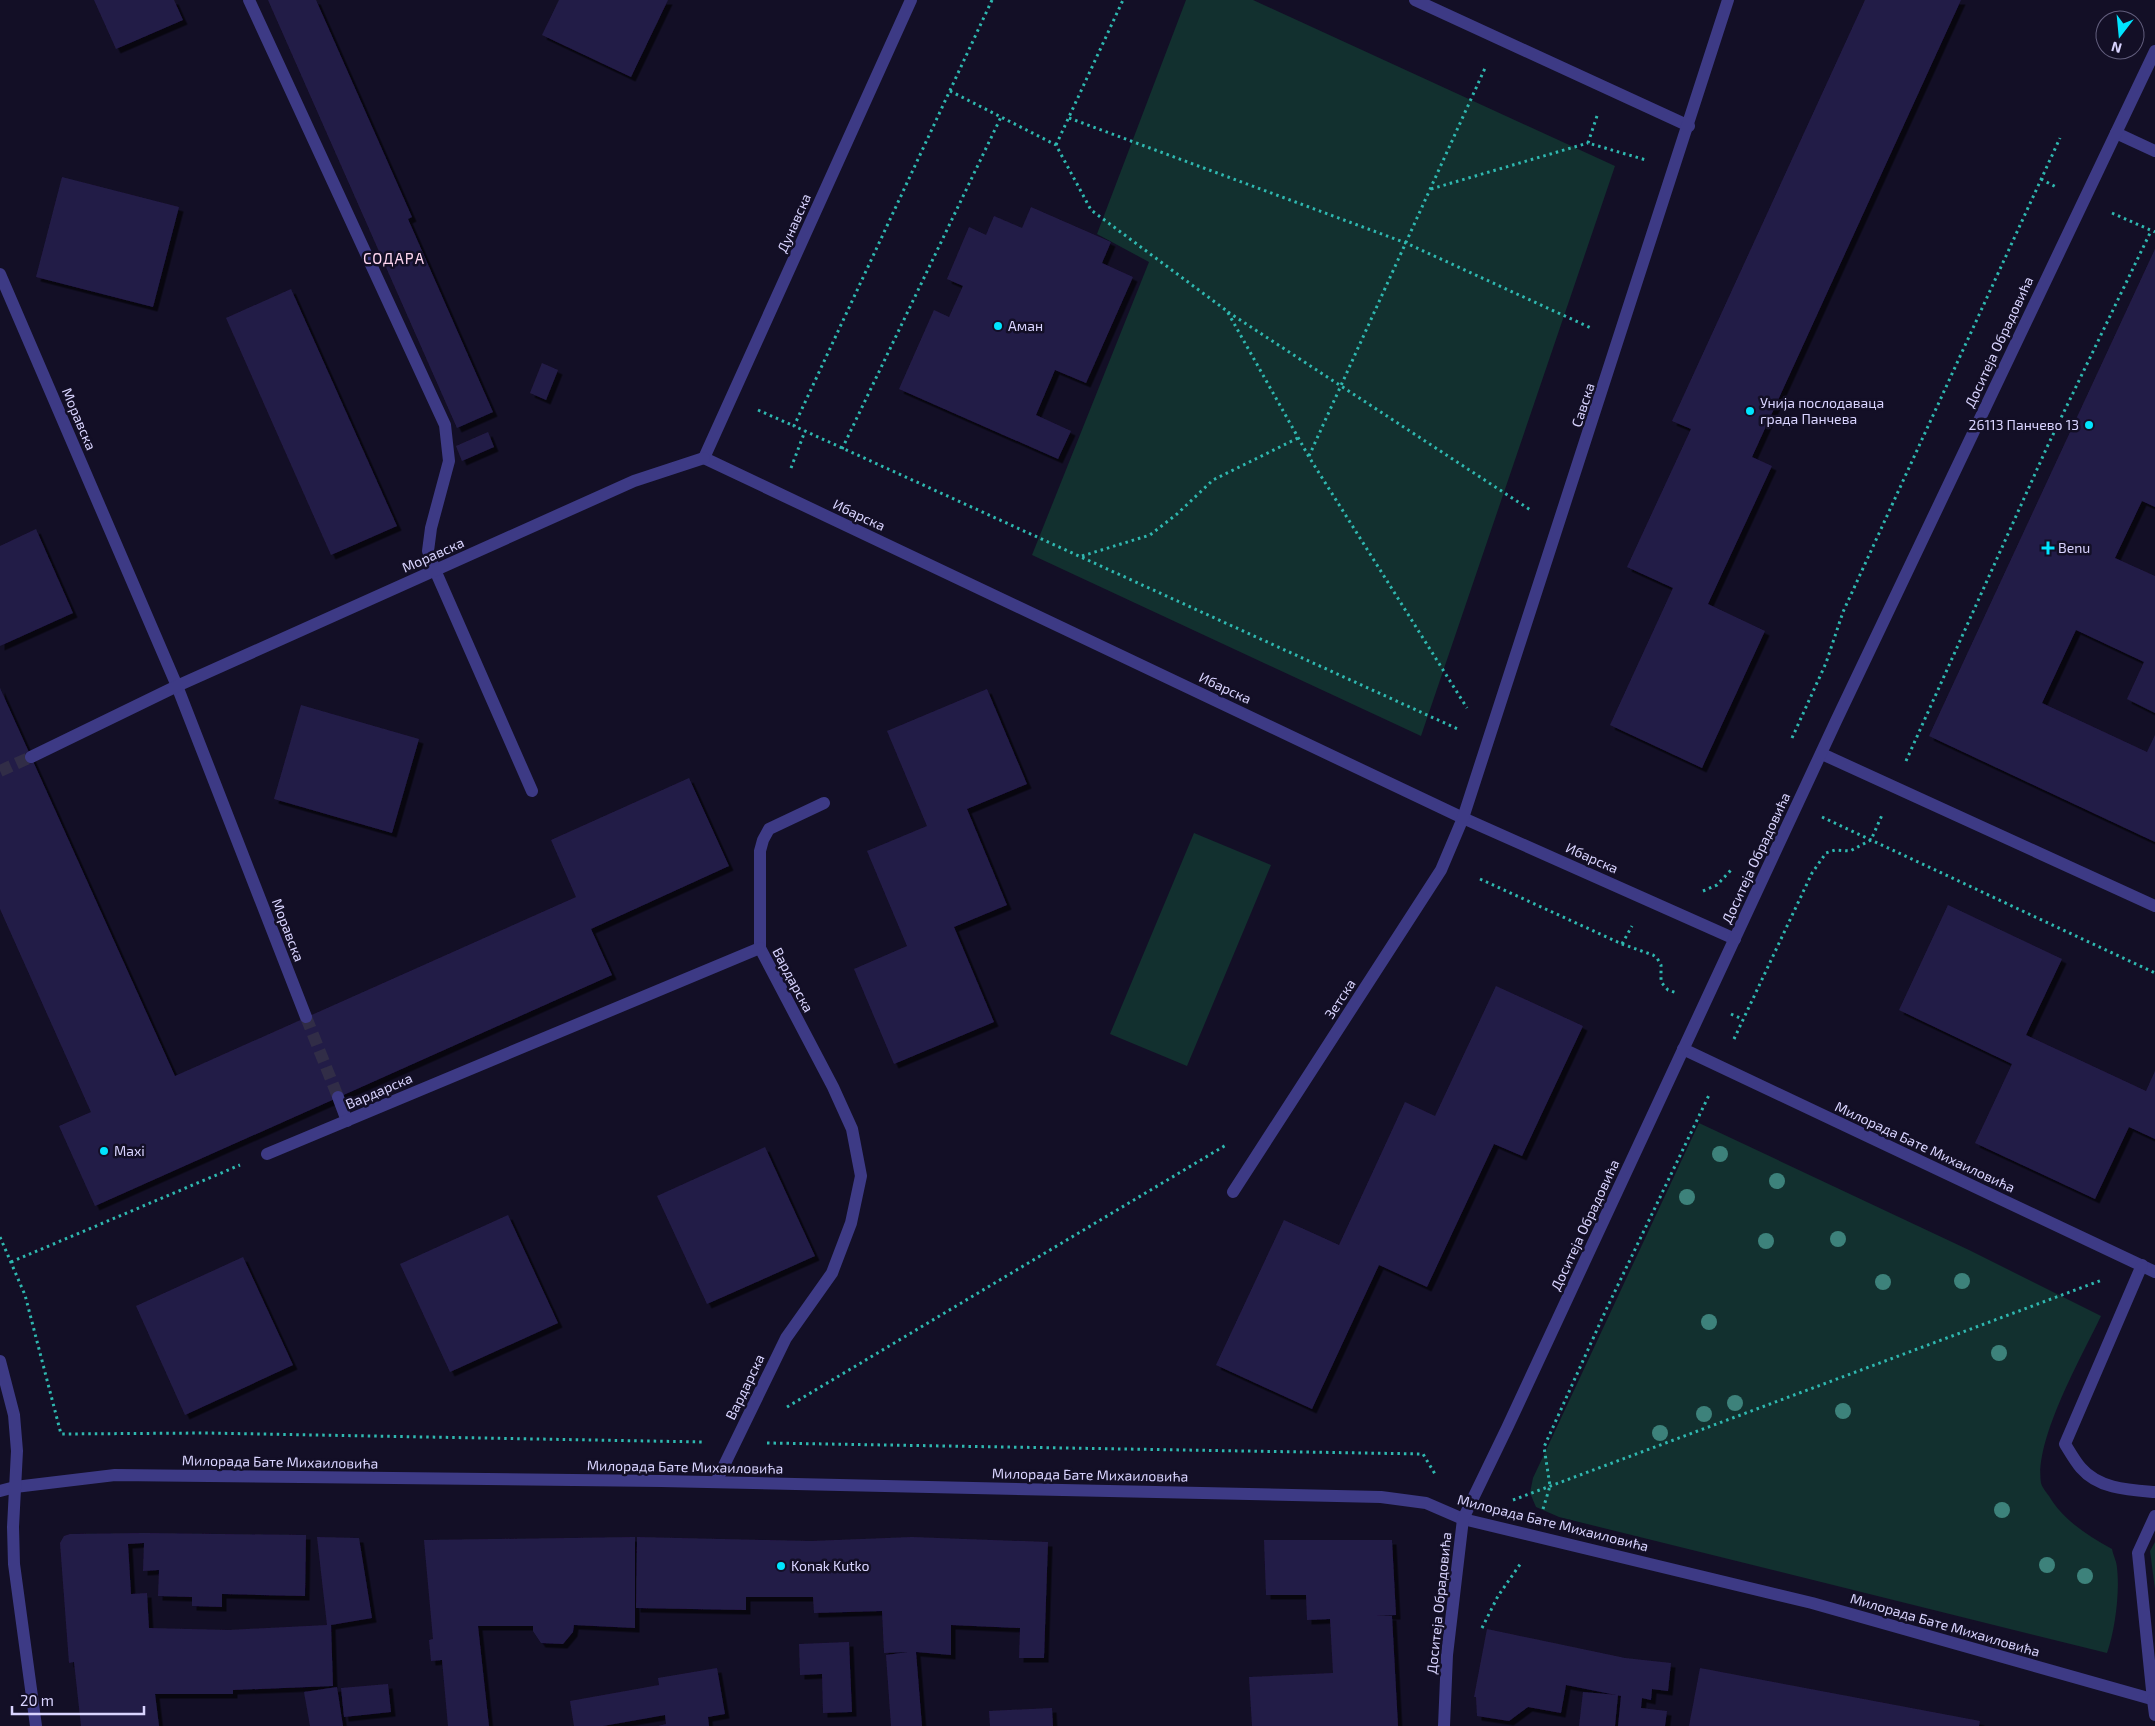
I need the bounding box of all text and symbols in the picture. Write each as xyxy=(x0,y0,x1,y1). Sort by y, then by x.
north arrow xyxy=(2095,10,2145,60)
text: N xyxy=(2109,38,2123,58)
street label: Дунавска xyxy=(773,191,814,255)
district label: СОДАРА xyxy=(363,249,425,267)
street label: Доситеја Обрадовића xyxy=(1961,273,2036,410)
place label: Аман xyxy=(1008,317,1043,334)
marker: Аман xyxy=(992,320,1004,332)
street label: Савска xyxy=(1567,381,1598,429)
street label: Моравска xyxy=(59,385,100,453)
place label: Унија послодаваца града Панчева xyxy=(1760,394,1884,427)
marker: Унија послодаваца града Панчева xyxy=(1744,405,1756,417)
place label: 26113 Панчево 13 xyxy=(1969,416,2079,433)
marker: 26113 Панчево 13 xyxy=(2083,419,2095,431)
street label: Ибарска xyxy=(830,495,888,534)
street label: Моравска xyxy=(399,533,466,576)
place label: Benu xyxy=(2058,539,2090,556)
marker: Benu xyxy=(2042,542,2054,554)
street label: Ибарска xyxy=(1196,668,1254,707)
street label: Доситеја Обрадовића xyxy=(1718,789,1793,926)
street label: Ибарска xyxy=(1563,838,1621,877)
street label: Моравска xyxy=(269,896,308,964)
street label: Вардарска xyxy=(769,945,818,1015)
street label: Зетска xyxy=(1321,976,1359,1022)
street label: Вардарска xyxy=(343,1069,415,1112)
street label: Милорада Бате Михаиловића xyxy=(1833,1097,2018,1196)
place label: Maxi xyxy=(114,1142,145,1159)
marker: Maxi xyxy=(98,1145,110,1157)
street label: Доситеја Обрадовића xyxy=(1547,1156,1622,1293)
street label: Вардарска xyxy=(721,1351,768,1422)
street label: Милорада Бате Михаиловића xyxy=(182,1451,378,1472)
street label: Милорада Бате Михаиловића xyxy=(587,1456,783,1477)
street label: Милорада Бате Михаиловића xyxy=(992,1464,1188,1485)
street label: Милорада Бате Михаиловића xyxy=(1456,1491,1651,1555)
street label: Доситеја Обрадовића xyxy=(1423,1531,1454,1675)
place label: Konak Kutko xyxy=(791,1557,869,1574)
marker: Konak Kutko xyxy=(775,1560,787,1572)
street label: Милорада Бате Михаиловића xyxy=(1848,1589,2042,1660)
scale bar xyxy=(12,1684,145,1716)
text: 20 m xyxy=(20,1691,54,1709)

